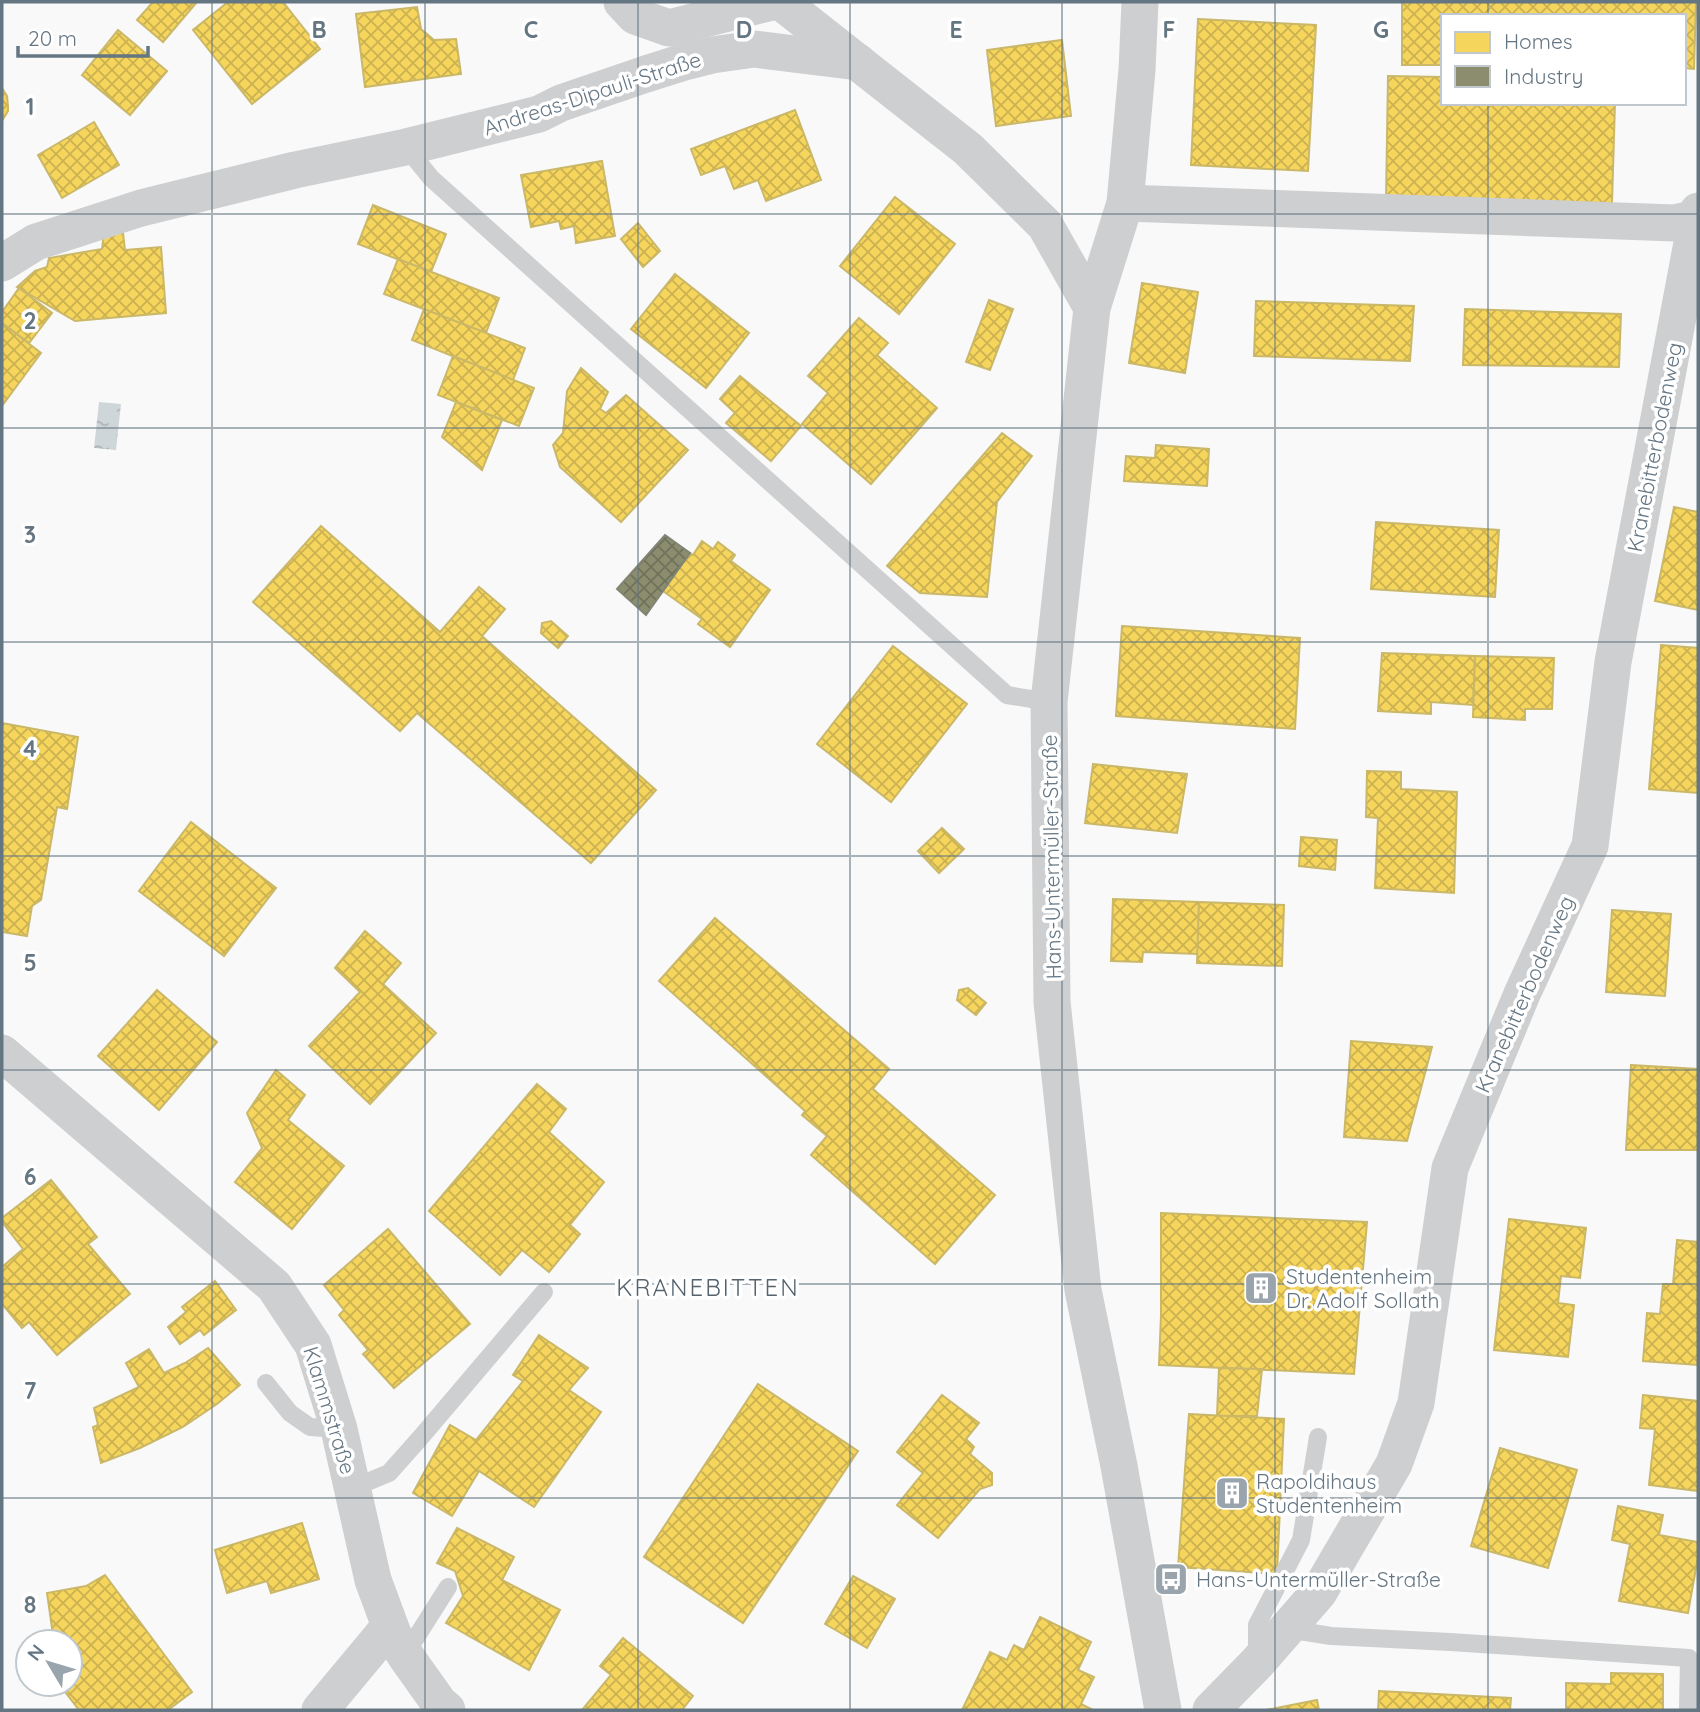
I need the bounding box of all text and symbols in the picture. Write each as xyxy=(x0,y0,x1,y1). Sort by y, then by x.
scale bar xyxy=(18,14,147,58)
legend xyxy=(1441,14,1686,105)
text: B xyxy=(311,15,327,44)
text: C xyxy=(524,15,538,44)
text: D xyxy=(736,15,752,44)
text: E xyxy=(949,15,963,44)
text: F xyxy=(1163,15,1175,44)
text: G xyxy=(1373,15,1389,44)
text: 20 m xyxy=(28,25,77,51)
text: Homes xyxy=(1504,28,1573,54)
street label: Andreas-Dipauli-Straße xyxy=(480,46,704,140)
text: Industry xyxy=(1504,63,1583,89)
text: 1 xyxy=(26,92,34,121)
text: 2 xyxy=(23,306,37,335)
street label: Kranebitterbodenweg xyxy=(1621,340,1687,554)
text: 3 xyxy=(24,520,36,549)
text: 4 xyxy=(23,734,37,763)
street label: Hans-Untermüller-Straße xyxy=(1036,734,1066,980)
street label: Kranebitterbodenweg xyxy=(1469,892,1579,1096)
text: 5 xyxy=(23,948,37,977)
text: 6 xyxy=(24,1162,36,1191)
place label: Studentenheim Dr. Adolf Sollath xyxy=(1286,1263,1440,1313)
building icon: Studentenheim Dr. Adolf Sollath xyxy=(1242,1269,1280,1307)
district label: KRANEBITTEN xyxy=(616,1272,800,1302)
street label: Klammstraße xyxy=(298,1343,362,1477)
text: 7 xyxy=(24,1376,37,1405)
place label: Rapoldihaus Studentenheim xyxy=(1256,1468,1402,1518)
building icon: Rapoldihaus Studentenheim xyxy=(1213,1474,1251,1512)
bus stop icon: Hans-Untermüller-Straße xyxy=(1152,1560,1190,1598)
place label: Hans-Untermüller-Straße xyxy=(1196,1566,1441,1592)
text: 8 xyxy=(24,1590,36,1619)
north arrow xyxy=(14,1628,84,1698)
text: N xyxy=(22,1640,49,1665)

